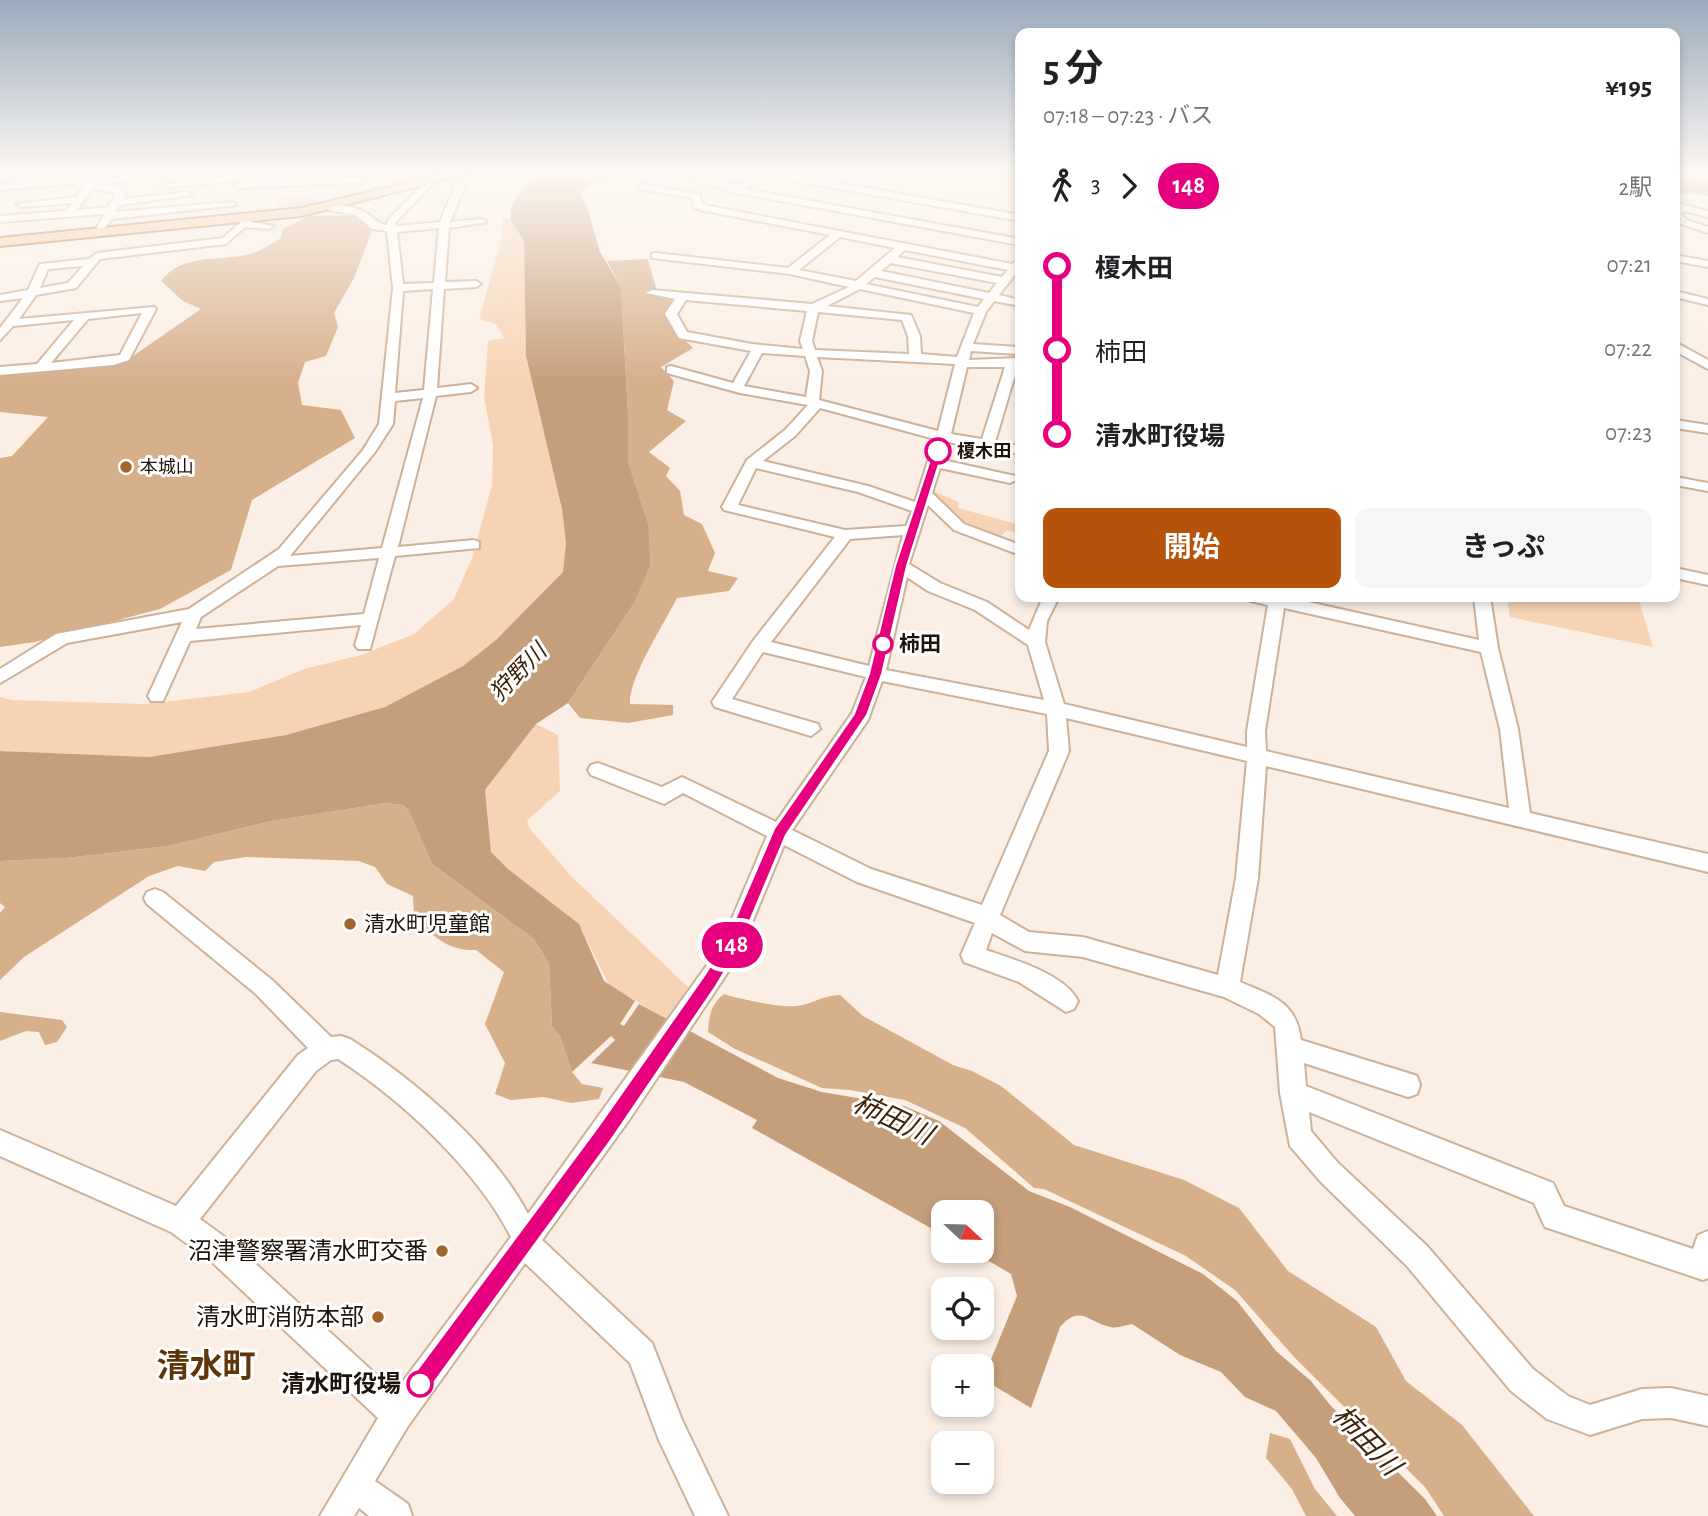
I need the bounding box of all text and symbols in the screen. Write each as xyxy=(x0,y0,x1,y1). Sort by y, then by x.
text: 5 分 xyxy=(1043,51,1103,89)
text: ¥195 xyxy=(1605,74,1652,100)
text: 07:18 – 07:23 · バス xyxy=(1043,105,1213,128)
icon: walk xyxy=(1043,167,1081,205)
icon: forward xyxy=(1110,167,1148,205)
text: 3 xyxy=(1091,174,1100,197)
text: 148 xyxy=(1172,174,1205,198)
text: 2駅 xyxy=(1619,177,1652,200)
text: 07:21 xyxy=(1607,254,1652,277)
text: 榎木田 xyxy=(1095,256,1173,282)
text: 07:22 xyxy=(1604,338,1652,361)
text: 柿田 xyxy=(1095,340,1147,366)
text: 07:23 xyxy=(1605,422,1652,445)
text: 清水町役場 xyxy=(1095,424,1225,450)
marker: 榎木田 xyxy=(925,438,951,464)
place label: 榎木田 xyxy=(957,442,1011,461)
place label: 本城山 xyxy=(140,458,194,477)
marker: 本城山 xyxy=(118,459,134,475)
button: 開始 xyxy=(1043,508,1341,588)
button: きっぷ xyxy=(1355,508,1652,588)
place label: 柿田 xyxy=(899,633,941,655)
marker: 柿田 xyxy=(873,634,893,654)
water label: 狩野川 xyxy=(485,637,553,706)
place label: 清水町児童館 xyxy=(364,913,490,935)
marker: 清水町児童館 xyxy=(342,916,358,932)
line badge: 148 xyxy=(692,922,772,968)
text: 148 xyxy=(716,933,748,957)
water label: 柿田川 xyxy=(848,1088,940,1152)
north arrow xyxy=(931,1200,994,1264)
map controls xyxy=(931,1200,994,1494)
place label: 沼津警察署清水町交番 xyxy=(188,1238,428,1264)
marker: 沼津警察署清水町交番 xyxy=(434,1243,450,1259)
button: locate xyxy=(931,1277,994,1340)
place label: 清水町消防本部 xyxy=(196,1304,364,1330)
marker: 清水町消防本部 xyxy=(370,1309,386,1325)
district label: 清水町 xyxy=(157,1348,256,1384)
button: + xyxy=(931,1354,994,1417)
place label: 清水町役場 xyxy=(281,1371,401,1397)
marker: 清水町役場 xyxy=(407,1371,433,1397)
water label: 柿田川 xyxy=(1326,1400,1408,1483)
button: − xyxy=(931,1431,994,1494)

